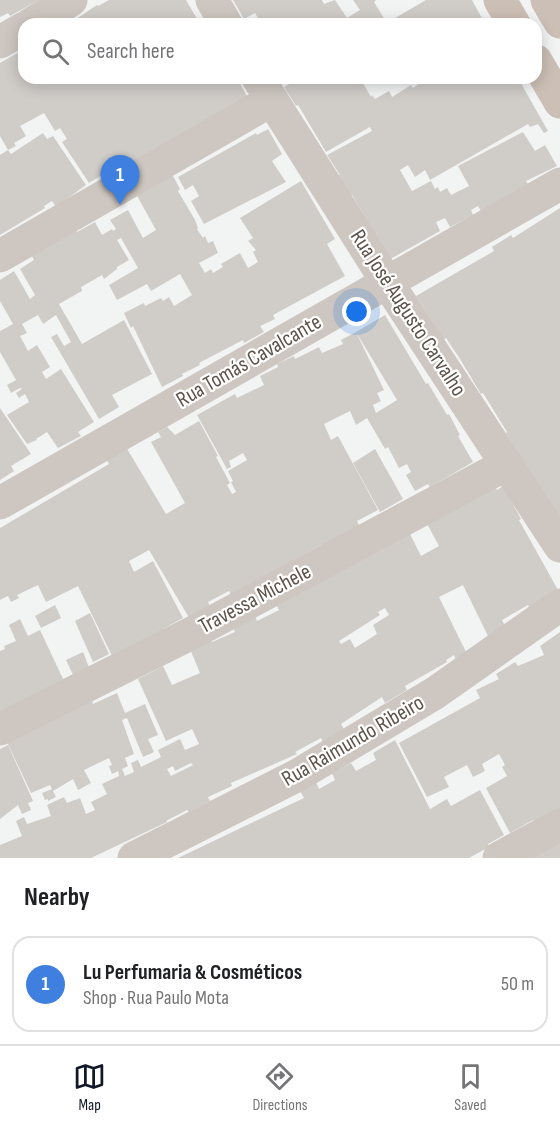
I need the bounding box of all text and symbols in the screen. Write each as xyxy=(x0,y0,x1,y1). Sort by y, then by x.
search box xyxy=(18,18,542,84)
icon: search xyxy=(39,35,72,68)
text: Search here xyxy=(87,38,174,65)
pin: 1 xyxy=(100,156,140,205)
street label: Rua José Augusto Carvalho xyxy=(344,225,472,401)
your location xyxy=(342,297,371,326)
street label: Rua Tomás Cavalcante xyxy=(172,309,326,413)
street label: Travessa Michele xyxy=(194,558,316,640)
street label: Rua Raimundo Ribeiro xyxy=(277,689,429,793)
text: Nearby xyxy=(24,882,90,913)
text: Lu Perfumaria & Cosméticos xyxy=(83,959,302,986)
text: 1 xyxy=(42,972,49,996)
text: 50 m xyxy=(501,972,534,996)
text: Shop · Rua Paulo Mota xyxy=(83,986,229,1010)
tab: Map xyxy=(73,1060,106,1115)
tab: Directions xyxy=(252,1060,308,1115)
tab: Saved xyxy=(454,1060,487,1115)

